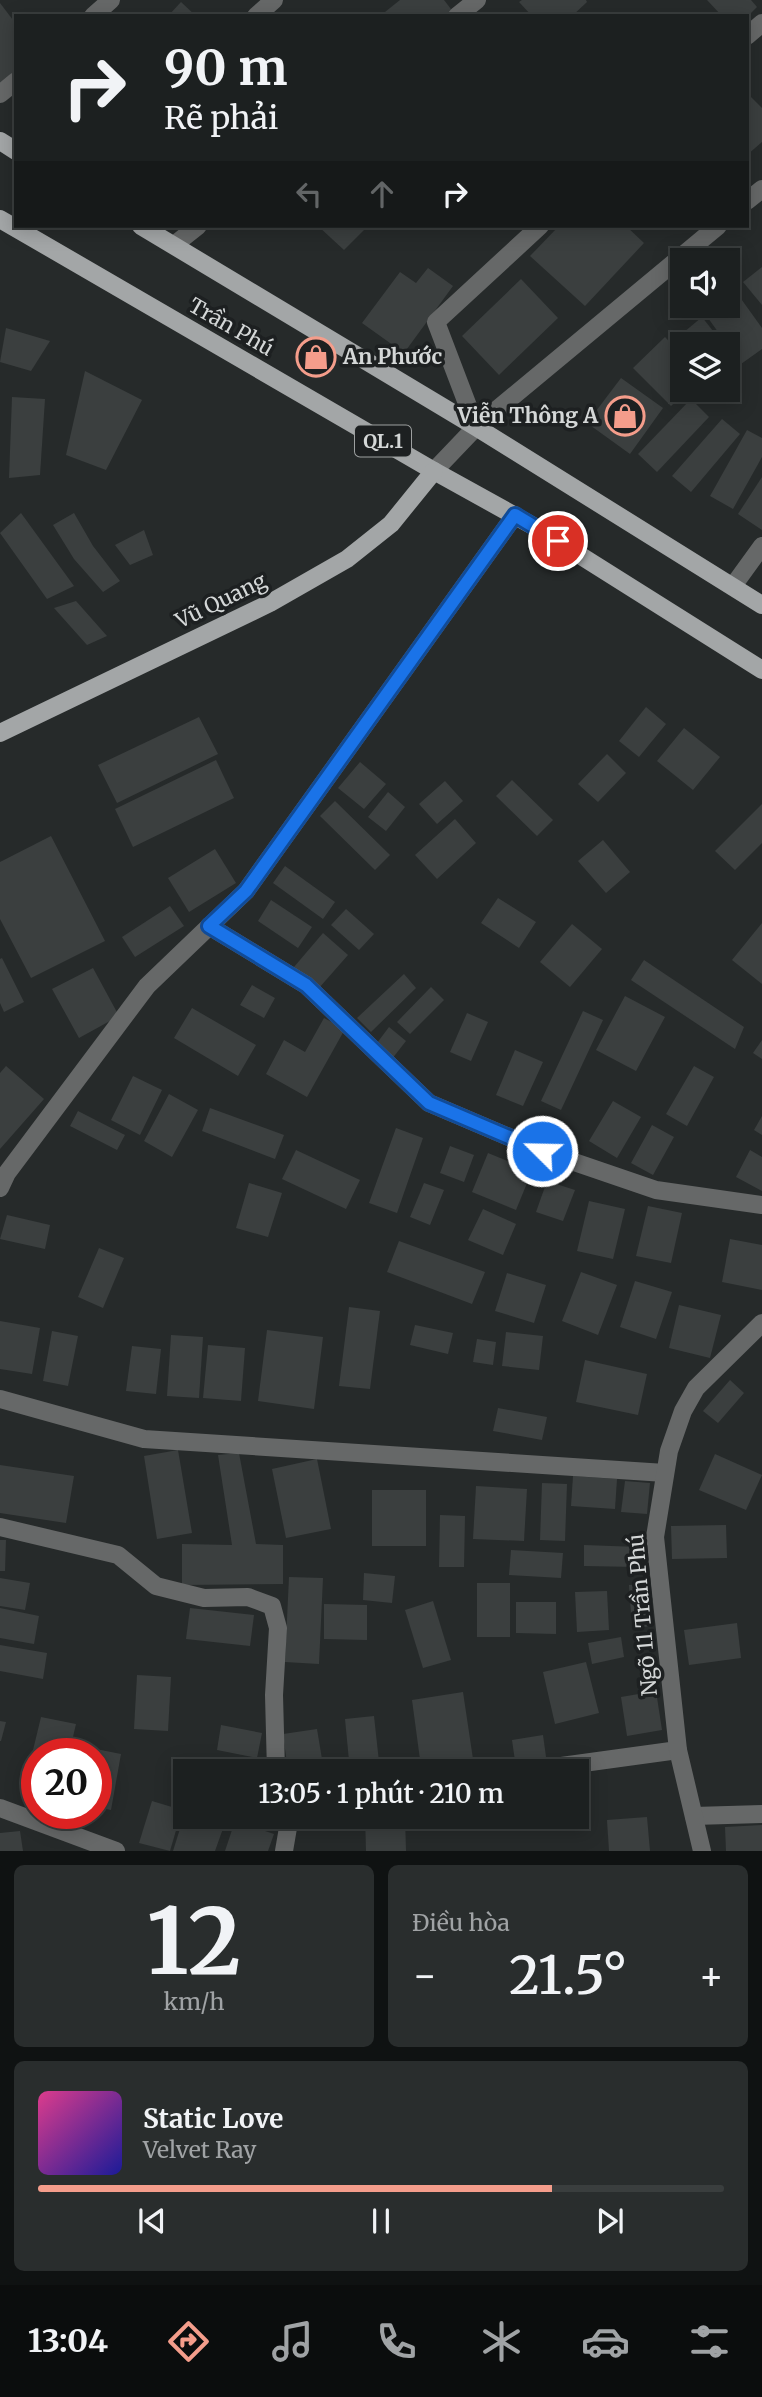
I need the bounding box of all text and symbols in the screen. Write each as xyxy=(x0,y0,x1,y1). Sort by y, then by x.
text: 90 m xyxy=(164,37,288,98)
icon: right xyxy=(49,42,140,133)
text: Rẽ phải xyxy=(164,98,278,138)
icon: left xyxy=(290,175,328,213)
icon: ahead xyxy=(363,175,401,213)
icon: right xyxy=(436,175,474,213)
map controls xyxy=(670,248,740,402)
button: sound xyxy=(670,248,740,318)
street label: Trần Phú xyxy=(184,291,279,362)
button: layers xyxy=(670,332,740,402)
shop icon: An Phước xyxy=(295,336,337,378)
place label: An Phước xyxy=(342,343,442,370)
shop icon: Viễn Thông A xyxy=(604,395,646,437)
place label: Viễn Thông A xyxy=(457,402,599,429)
road number: QL.1 xyxy=(355,426,411,456)
pin xyxy=(528,511,588,571)
icon: arrive xyxy=(539,522,577,560)
street label: Vũ Quang xyxy=(170,567,271,635)
position arrow xyxy=(505,1114,579,1188)
street label: Ngõ 11 Trần Phú xyxy=(622,1533,663,1697)
speed limit sign: 20 xyxy=(21,1738,112,1829)
text: 13:05 · 1 phút · 210 m xyxy=(258,1777,504,1810)
text: 12 xyxy=(147,1884,241,1999)
text: Điều hòa xyxy=(412,1908,510,1937)
text: 21.5° xyxy=(509,1943,627,2008)
text: − xyxy=(412,1952,437,1999)
text: + xyxy=(699,1952,724,1999)
text: km/h xyxy=(164,1987,224,2016)
text: Static Love xyxy=(143,2102,283,2135)
text: Velvet Ray xyxy=(143,2135,256,2164)
icon: previous xyxy=(133,2202,171,2240)
icon: pause xyxy=(362,2202,400,2240)
icon: next xyxy=(591,2202,629,2240)
icon: directions xyxy=(164,2317,213,2366)
icon: music xyxy=(268,2317,317,2366)
icon: phone xyxy=(372,2317,421,2366)
icon: climate xyxy=(477,2317,526,2366)
icon: car xyxy=(581,2317,630,2366)
icon: filters xyxy=(685,2317,734,2366)
text: 13:04 xyxy=(28,2321,108,2361)

